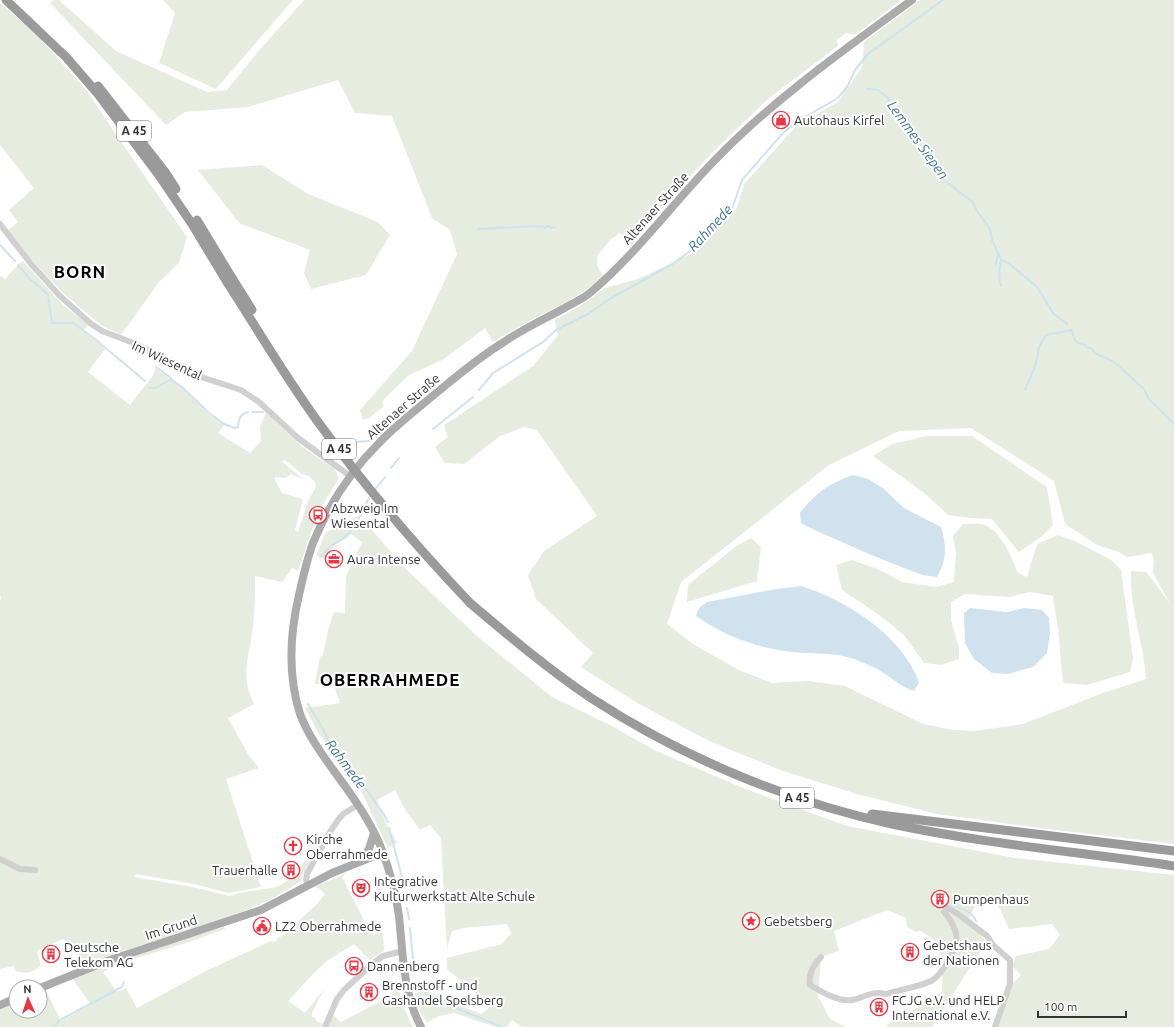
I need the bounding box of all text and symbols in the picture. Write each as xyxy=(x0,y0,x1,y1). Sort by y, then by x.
water label: Lemmes Siepen xyxy=(884,98,952,182)
shop icon: Autohaus Kirfel xyxy=(771,110,791,130)
place label: Autohaus Kirfel xyxy=(794,113,885,127)
road number: A 45 xyxy=(117,121,151,141)
street label: Altenaer Straße xyxy=(619,169,691,247)
water label: Rahmede xyxy=(685,202,735,254)
district label: BORN xyxy=(54,262,106,281)
street label: Im Wiesental xyxy=(130,338,205,383)
street label: Altenaer Straße xyxy=(364,371,442,441)
road number: A 45 xyxy=(322,439,356,459)
place label: Abzweig Im Wiesental xyxy=(331,501,398,530)
bus stop icon: Abzweig Im Wiesental xyxy=(308,505,328,525)
office icon: Aura Intense xyxy=(324,549,344,569)
place label: Aura Intense xyxy=(347,552,421,566)
district label: OBERRAHMEDE xyxy=(320,670,460,689)
water label: Rahmede xyxy=(322,736,370,792)
road number: A 45 xyxy=(780,788,814,808)
place label: Kirche Oberrahmede xyxy=(306,832,388,861)
church icon: Kirche Oberrahmede xyxy=(283,836,303,856)
building icon: Trauerhalle xyxy=(281,860,301,880)
place label: Trauerhalle xyxy=(212,863,278,877)
place label: Integrative Kulturwerkstatt Alte Schule xyxy=(374,874,535,903)
theatre icon: Integrative Kulturwerkstatt Alte Schule xyxy=(351,878,371,898)
building icon: Pumpenhaus xyxy=(930,889,950,909)
place label: Pumpenhaus xyxy=(953,892,1029,906)
place icon: Gebetsberg xyxy=(741,911,761,931)
street label: Im Grund xyxy=(143,912,199,942)
place label: Gebetsberg xyxy=(764,914,833,928)
public building icon: LZ2 Oberrahmede xyxy=(252,916,272,936)
place label: LZ2 Oberrahmede xyxy=(275,919,381,933)
place label: Gebetshaus der Nationen xyxy=(923,938,1000,967)
place label: Deutsche Telekom AG xyxy=(64,940,133,969)
building icon: Gebetshaus der Nationen xyxy=(900,942,920,962)
building icon: Deutsche Telekom AG xyxy=(41,944,61,964)
bus stop icon: Dannenberg xyxy=(344,956,364,976)
place label: Dannenberg xyxy=(367,959,439,973)
place label: Brennstoff - und Gashandel Spelsberg xyxy=(382,978,503,1007)
north arrow xyxy=(8,979,48,1019)
building icon: Brennstoff - und Gashandel Spelsberg xyxy=(359,982,379,1002)
text: N xyxy=(23,983,32,995)
place label: FCJG e.V. und HELP International e.V. xyxy=(892,993,1005,1022)
scale bar xyxy=(1038,993,1126,1019)
building icon: FCJG e.V. und HELP International e.V. xyxy=(869,997,889,1017)
text: 100 m xyxy=(1044,1000,1077,1013)

